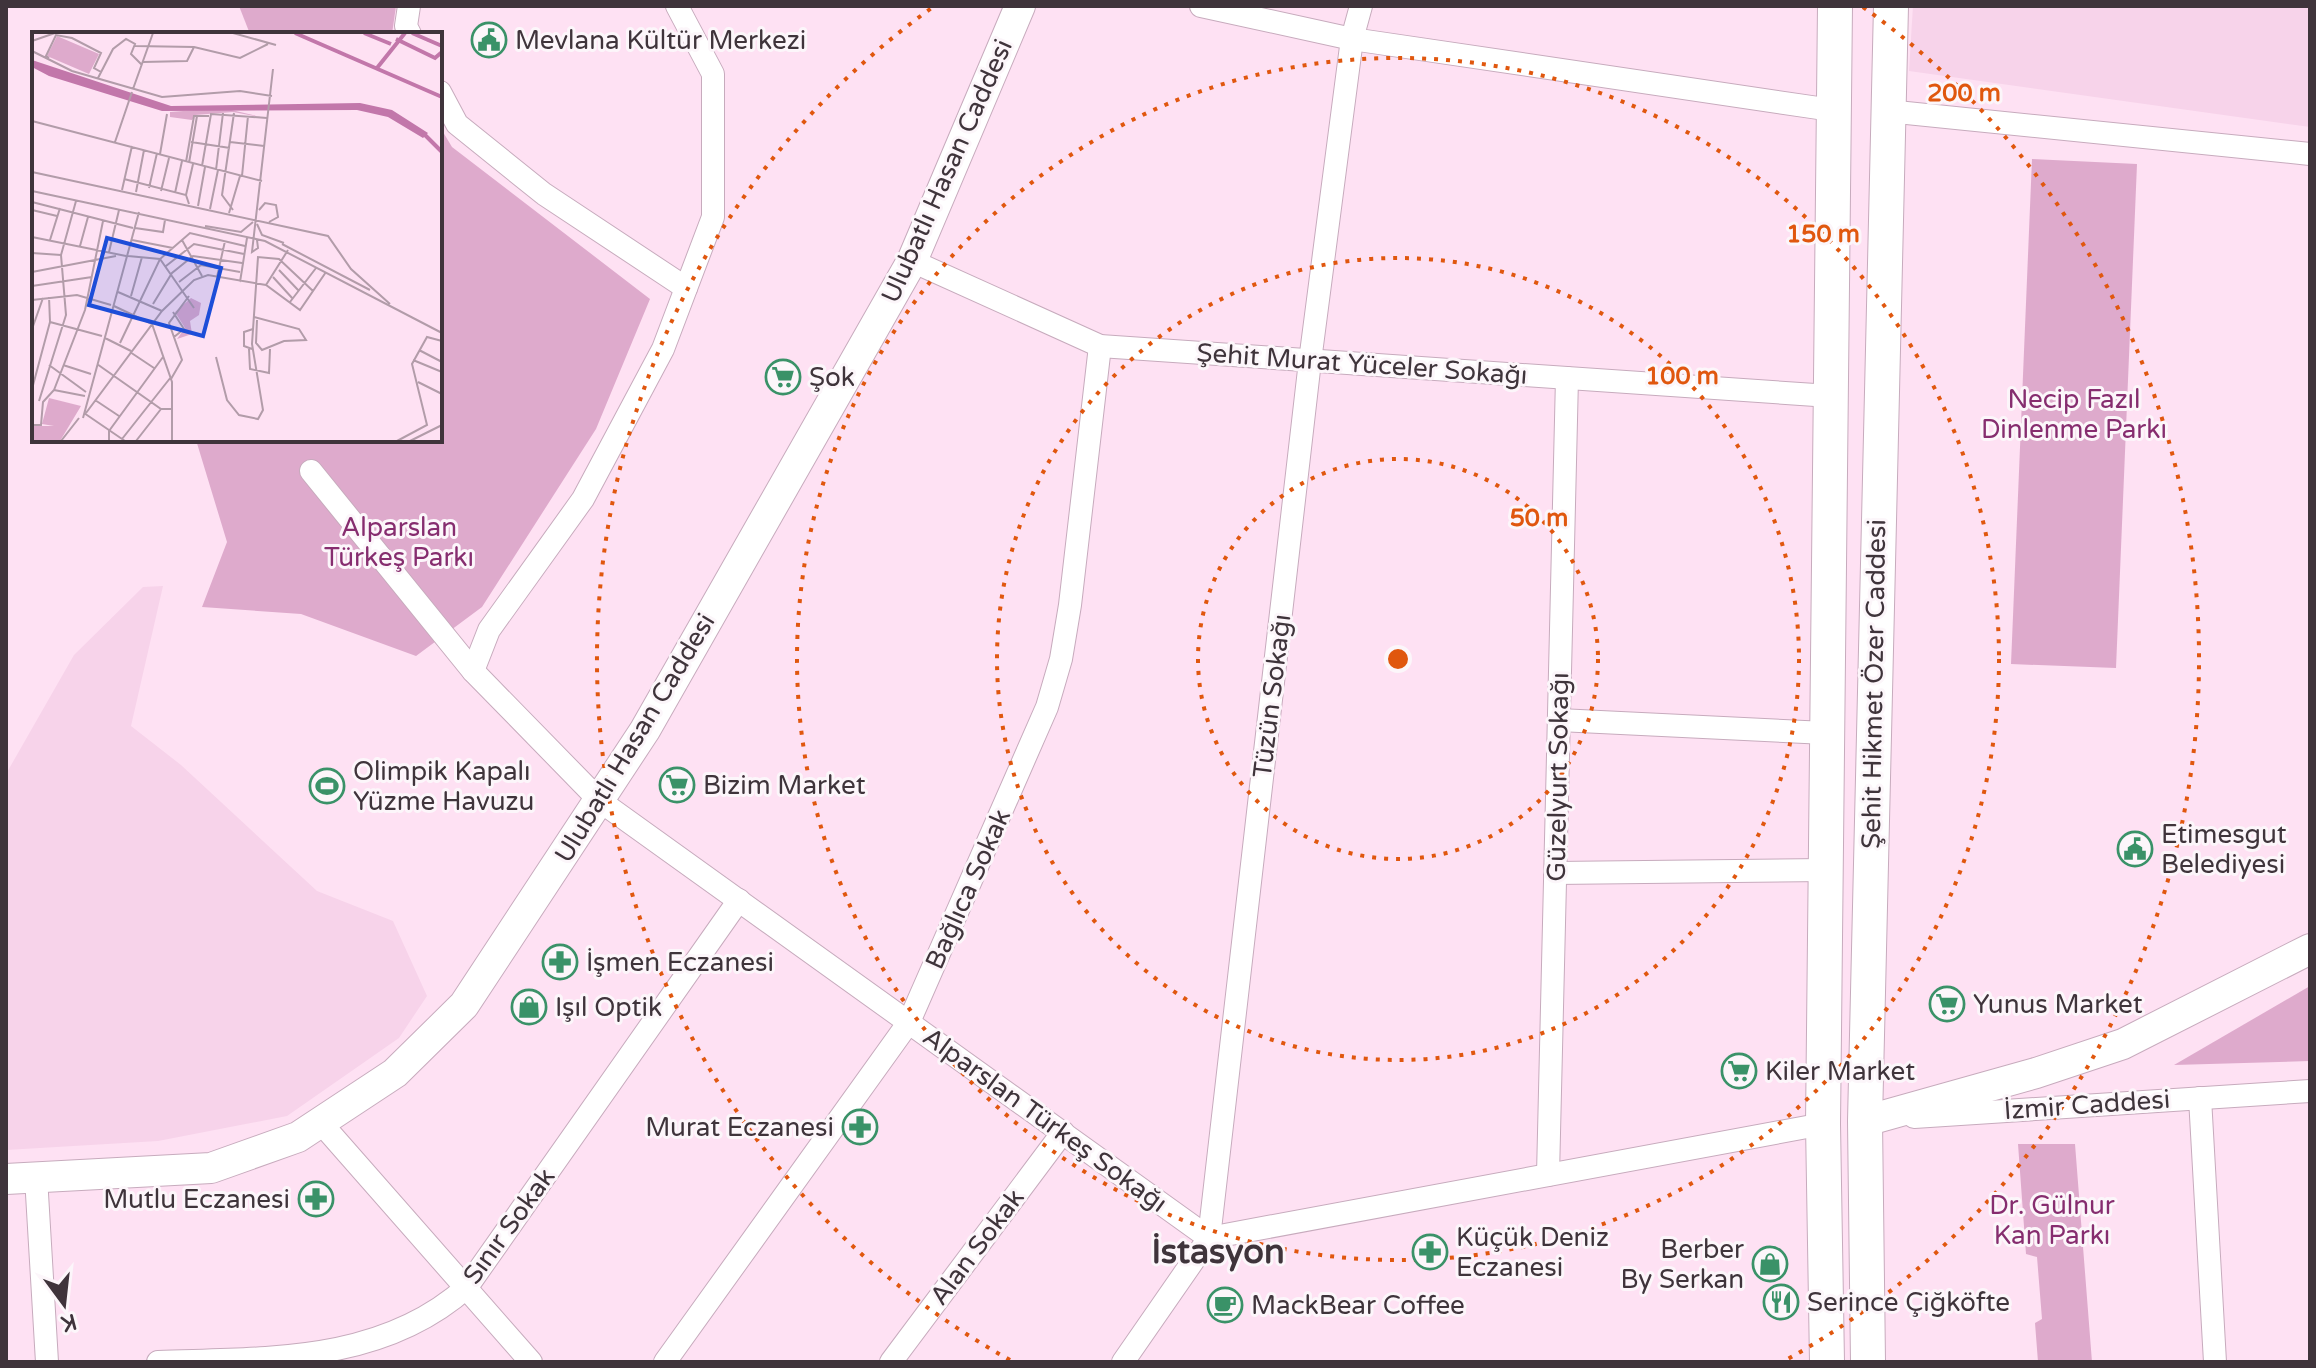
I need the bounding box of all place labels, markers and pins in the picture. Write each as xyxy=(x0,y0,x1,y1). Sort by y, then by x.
public building icon: Mevlana Kültür Merkezi xyxy=(470,21,508,59)
place label: Mevlana Kültür Merkezi xyxy=(515,25,806,56)
supermarket icon: Şok xyxy=(764,358,802,396)
place label: Şok xyxy=(809,362,855,393)
centre of rings xyxy=(1384,645,1412,673)
place label: Olimpik Kapalı Yüzme Havuzu xyxy=(353,756,534,817)
supermarket icon: Bizim Market xyxy=(658,766,696,804)
sports icon: Olimpik Kapalı Yüzme Havuzu xyxy=(308,767,346,805)
place label: Bizim Market xyxy=(703,770,866,801)
place label: Etimesgut Belediyesi xyxy=(2161,819,2287,880)
public building icon: Etimesgut Belediyesi xyxy=(2116,830,2154,868)
pharmacy icon: İşmen Eczanesi xyxy=(541,943,579,981)
place label: İşmen Eczanesi xyxy=(586,947,774,978)
supermarket icon: Yunus Market xyxy=(1928,985,1966,1023)
shop icon: Işıl Optik xyxy=(510,988,548,1026)
place label: Yunus Market xyxy=(1973,989,2143,1020)
place label: Işıl Optik xyxy=(555,992,662,1023)
supermarket icon: Kiler Market xyxy=(1720,1052,1758,1090)
place label: Kiler Market xyxy=(1765,1056,1915,1087)
pharmacy icon: Murat Eczanesi xyxy=(841,1108,879,1146)
place label: Murat Eczanesi xyxy=(645,1112,834,1143)
pharmacy icon: Mutlu Eczanesi xyxy=(297,1180,335,1218)
place label: Mutlu Eczanesi xyxy=(103,1184,290,1215)
place label: Küçük Deniz Eczanesi xyxy=(1456,1222,1609,1283)
pharmacy icon: Küçük Deniz Eczanesi xyxy=(1411,1233,1449,1271)
place label: Berber By Serkan xyxy=(1621,1234,1744,1295)
shop icon: Berber By Serkan xyxy=(1751,1245,1789,1283)
restaurant icon: Serince Çiğköfte xyxy=(1762,1283,1800,1321)
cafe icon: MackBear Coffee xyxy=(1206,1286,1244,1324)
place label: Serince Çiğköfte xyxy=(1807,1287,2010,1318)
place label: MackBear Coffee xyxy=(1251,1290,1465,1321)

